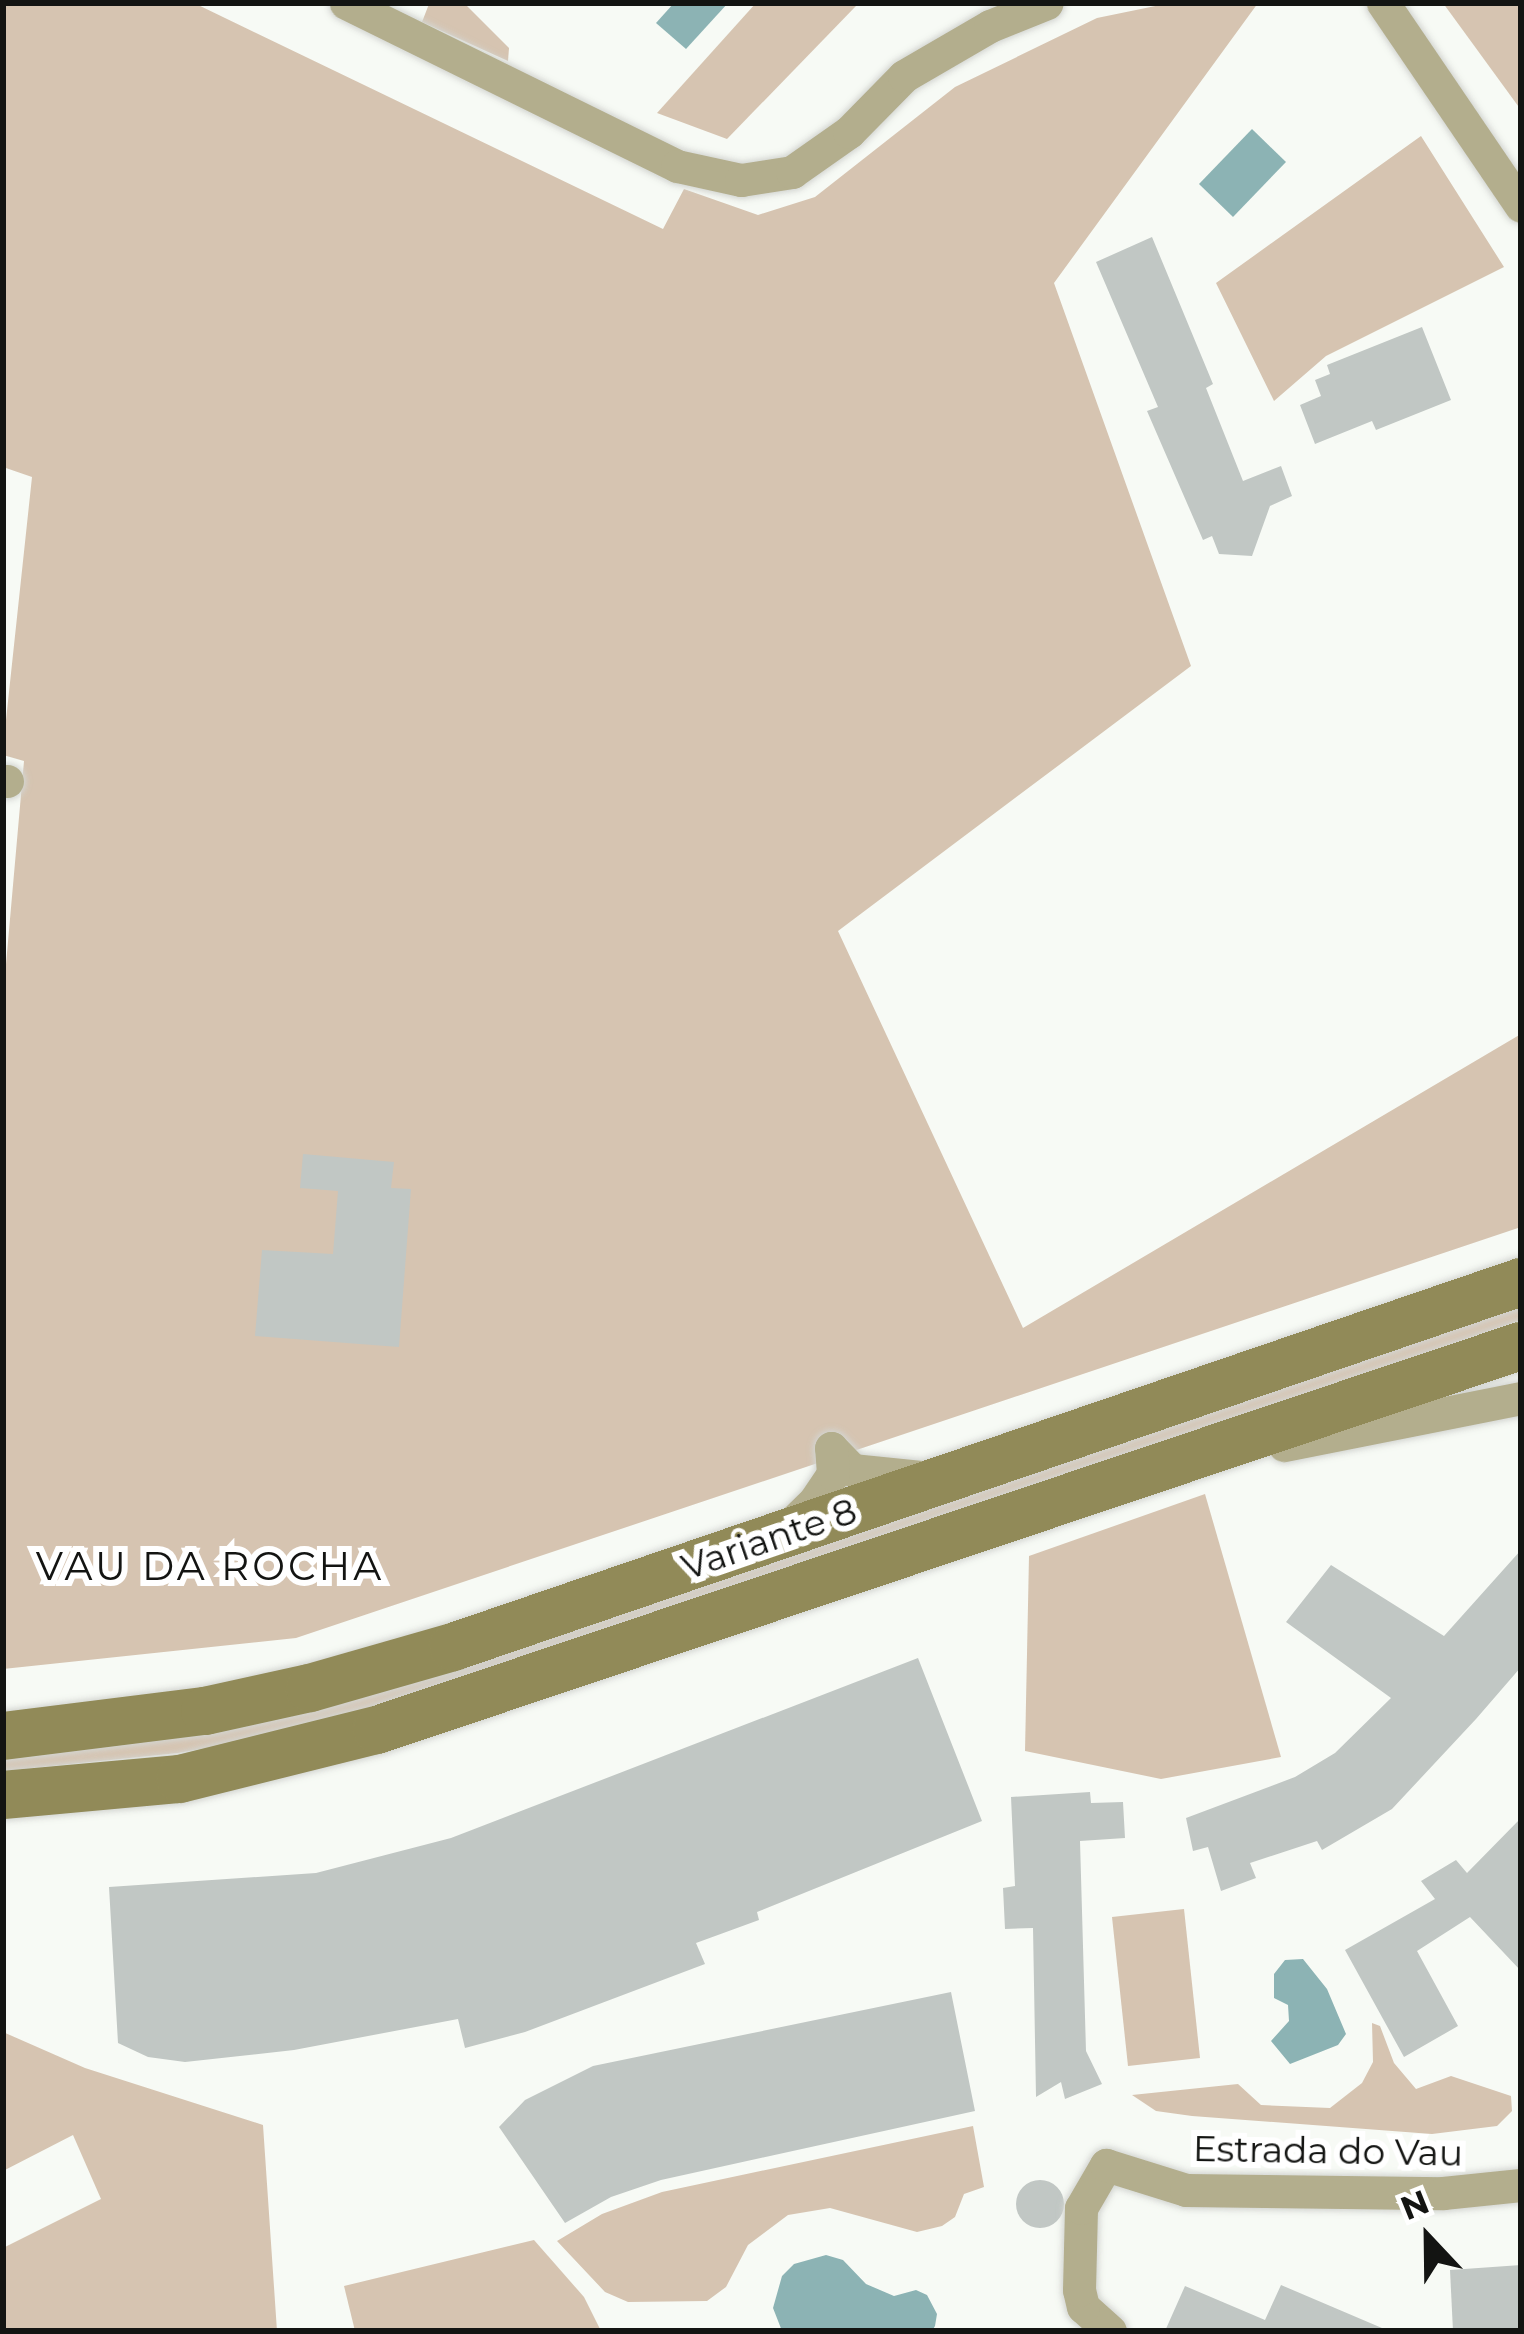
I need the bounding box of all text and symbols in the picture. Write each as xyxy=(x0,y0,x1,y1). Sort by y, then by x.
street label: Variante 8 xyxy=(676,1489,862,1589)
district label: VAU DA ROCHA xyxy=(36,1543,384,1589)
street label: Estrada do Vau xyxy=(1193,2127,1463,2175)
north arrow xyxy=(1368,2178,1488,2298)
text: N xyxy=(1395,2181,1434,2228)

